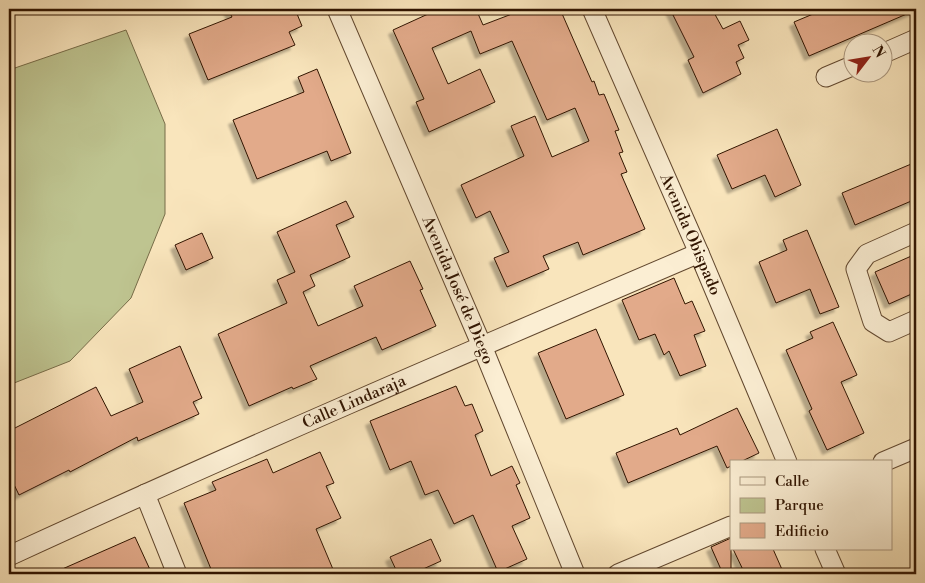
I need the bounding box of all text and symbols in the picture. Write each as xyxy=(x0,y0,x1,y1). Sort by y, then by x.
north arrow xyxy=(842,32,892,82)
text: N xyxy=(868,42,889,61)
street label: Avenida Obispado xyxy=(655,169,726,298)
street label: Avenida José de Diego xyxy=(417,212,498,367)
street label: Calle Lindaraja xyxy=(299,370,410,433)
legend xyxy=(730,460,892,550)
text: Calle xyxy=(775,472,809,491)
text: Parque xyxy=(775,496,824,515)
text: Edificio xyxy=(775,522,829,541)

